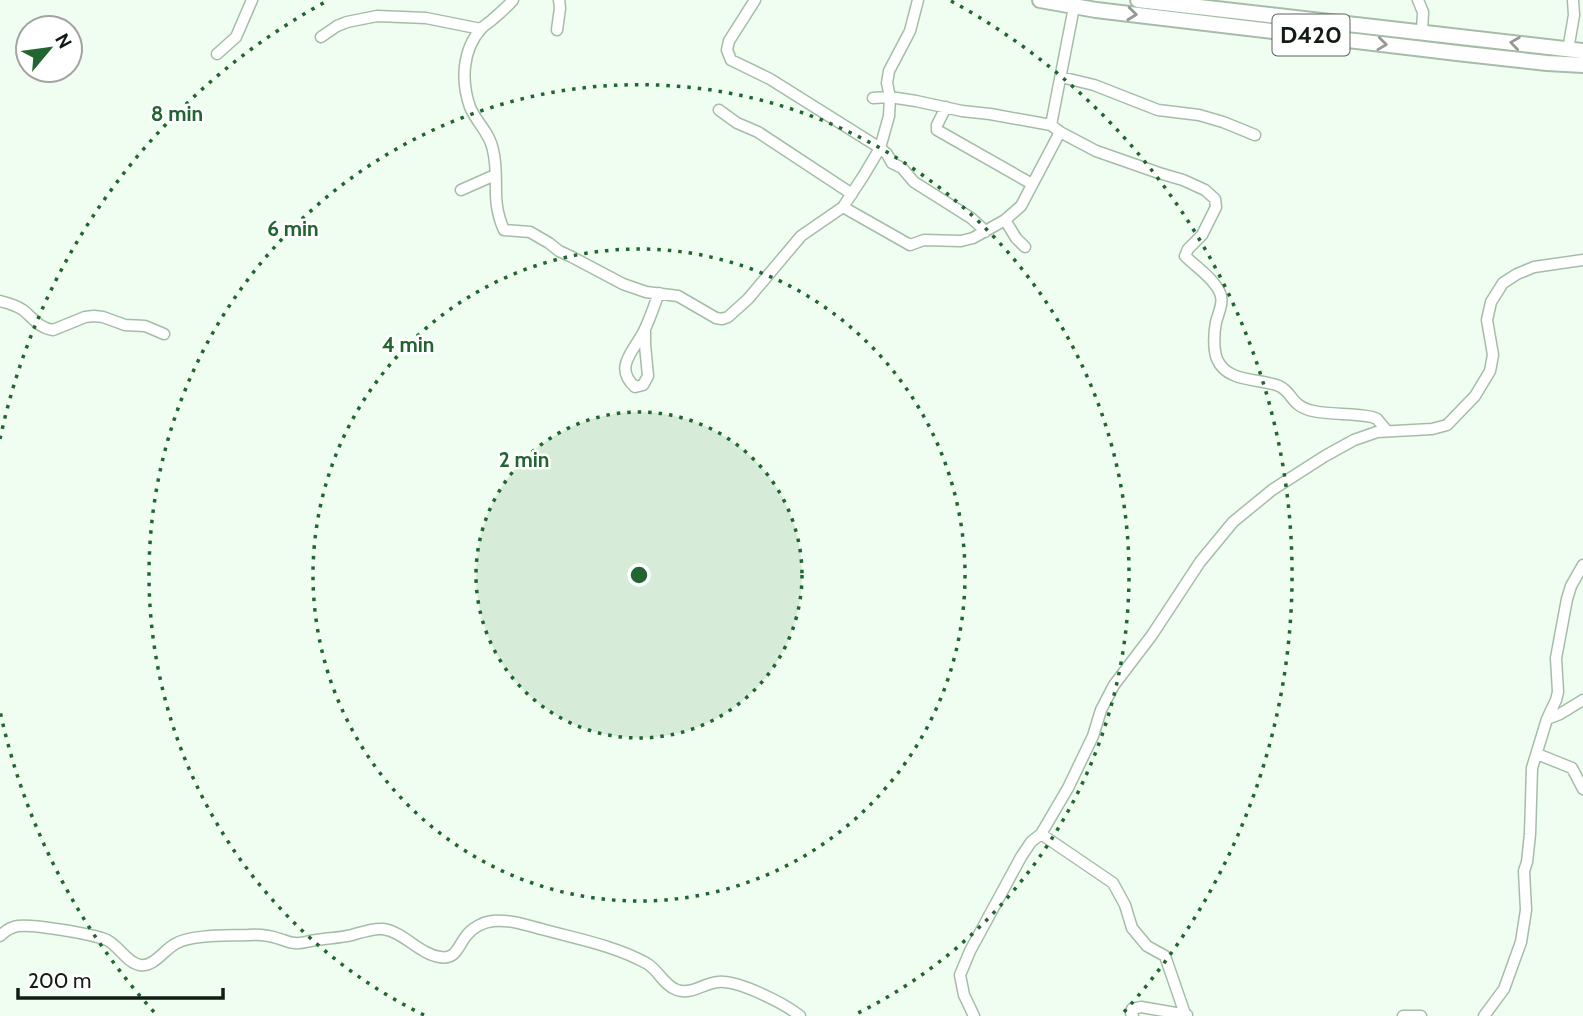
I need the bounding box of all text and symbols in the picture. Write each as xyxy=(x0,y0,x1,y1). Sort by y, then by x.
one-way arrow xyxy=(1126,7,1137,22)
north arrow xyxy=(14,14,84,84)
road number: D420 xyxy=(1272,15,1350,56)
text: N xyxy=(50,30,77,52)
one-way arrow xyxy=(1376,36,1388,51)
one-way arrow xyxy=(1509,36,1521,51)
text: 8 min xyxy=(151,101,203,126)
text: 6 min xyxy=(267,216,319,241)
text: 4 min xyxy=(382,332,434,357)
text: 2 min xyxy=(499,447,549,472)
centre of rings xyxy=(627,563,651,587)
scale bar xyxy=(18,956,222,1000)
text: 200 m xyxy=(28,968,91,993)

